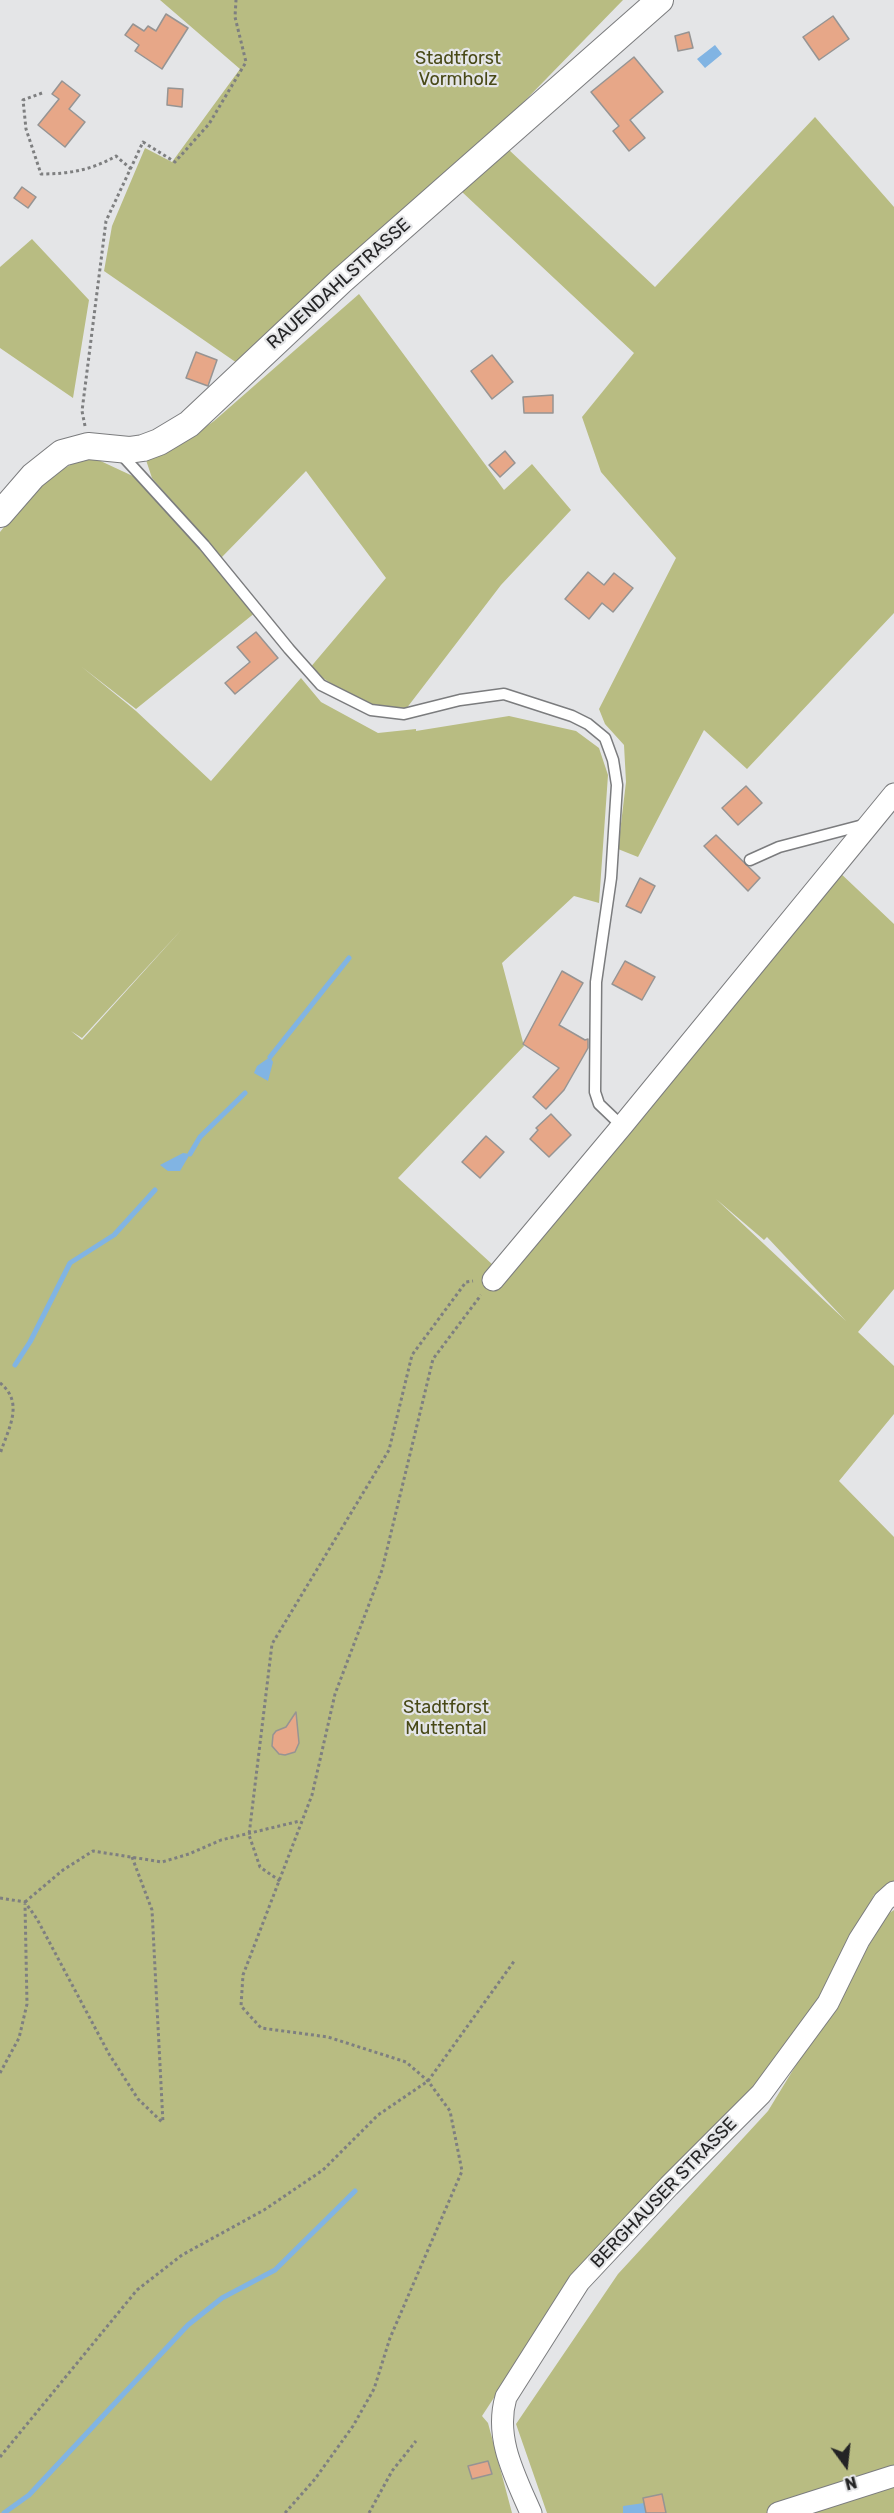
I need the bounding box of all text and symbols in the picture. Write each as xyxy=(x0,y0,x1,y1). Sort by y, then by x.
park label: Stadtforst Vormholz xyxy=(415,48,501,90)
street label: RAUENDAHLSTRASSE xyxy=(263,214,415,354)
park label: Stadtforst Muttental xyxy=(403,1697,489,1740)
street label: BERGHAUSER STRASSE xyxy=(586,2113,742,2273)
north arrow xyxy=(816,2435,876,2495)
text: N xyxy=(843,2472,859,2494)

